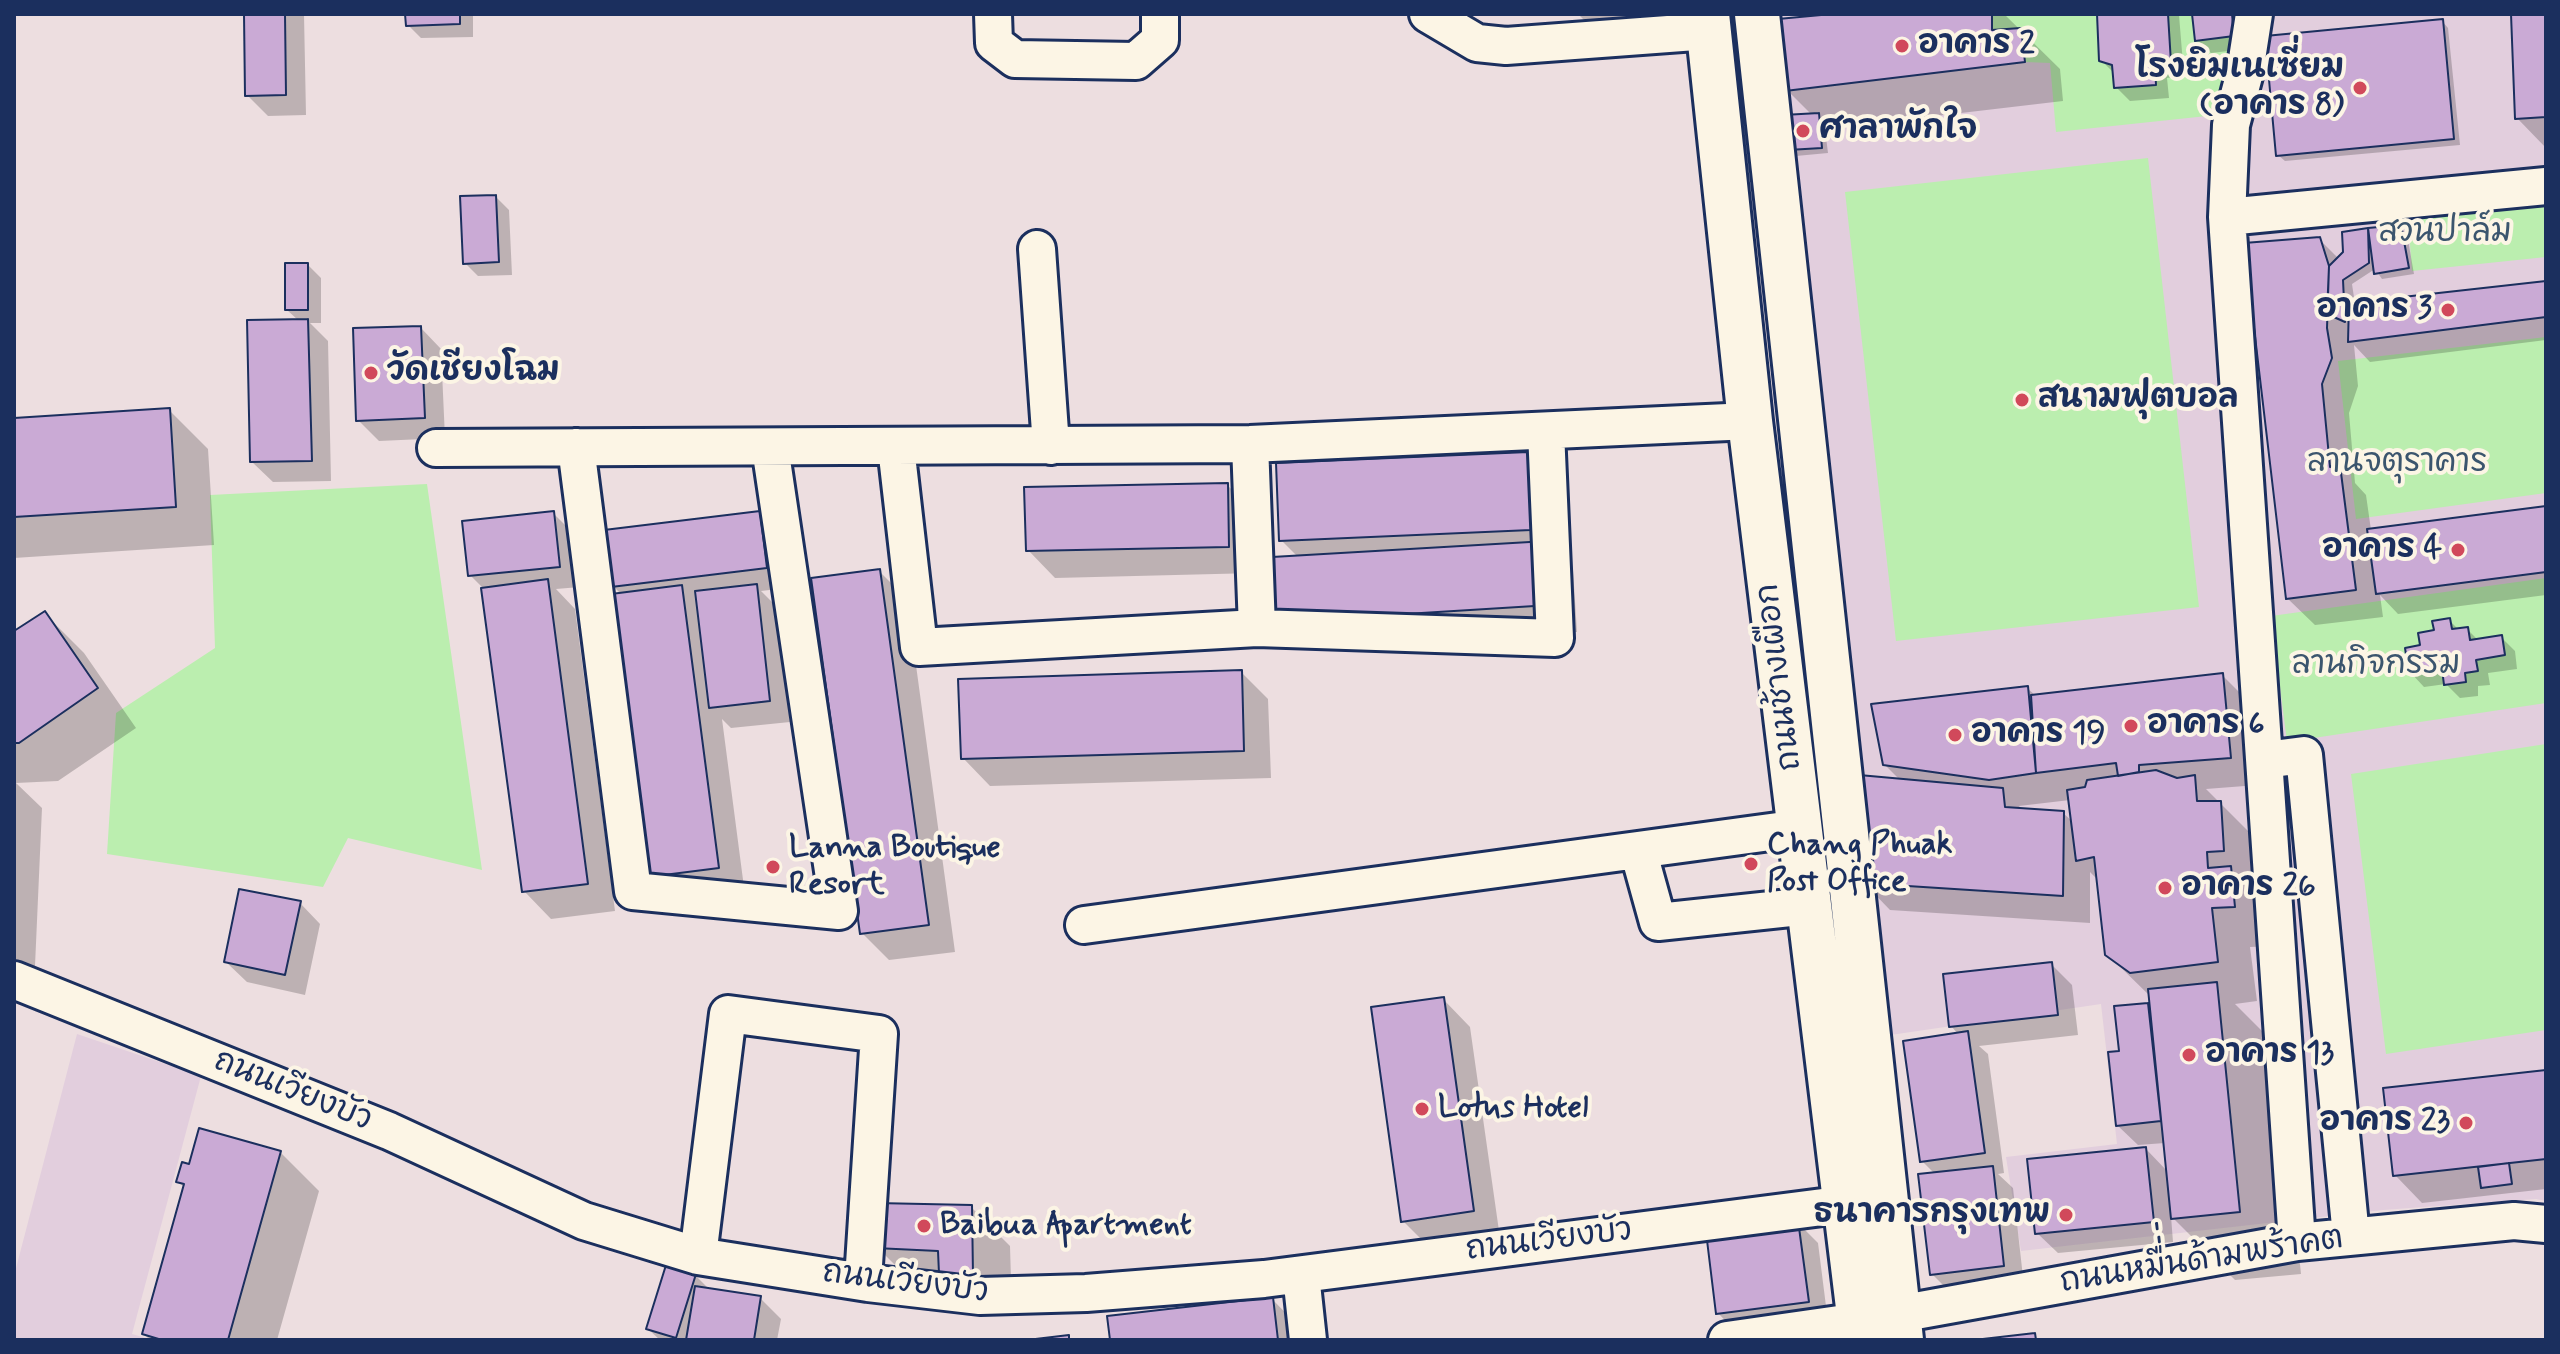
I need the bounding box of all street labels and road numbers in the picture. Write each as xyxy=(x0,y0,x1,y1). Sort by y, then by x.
street label: ถนนช้างเผือก xyxy=(1750,581,1812,773)
street label: ถนนเวียงบัว xyxy=(208,1043,376,1141)
street label: ถนนเวียงบัว xyxy=(1464,1213,1634,1271)
street label: ถนนหมื่่นด้ามพร้าคต xyxy=(2058,1221,2346,1303)
street label: ถนนเวียงบัว xyxy=(820,1255,990,1313)

